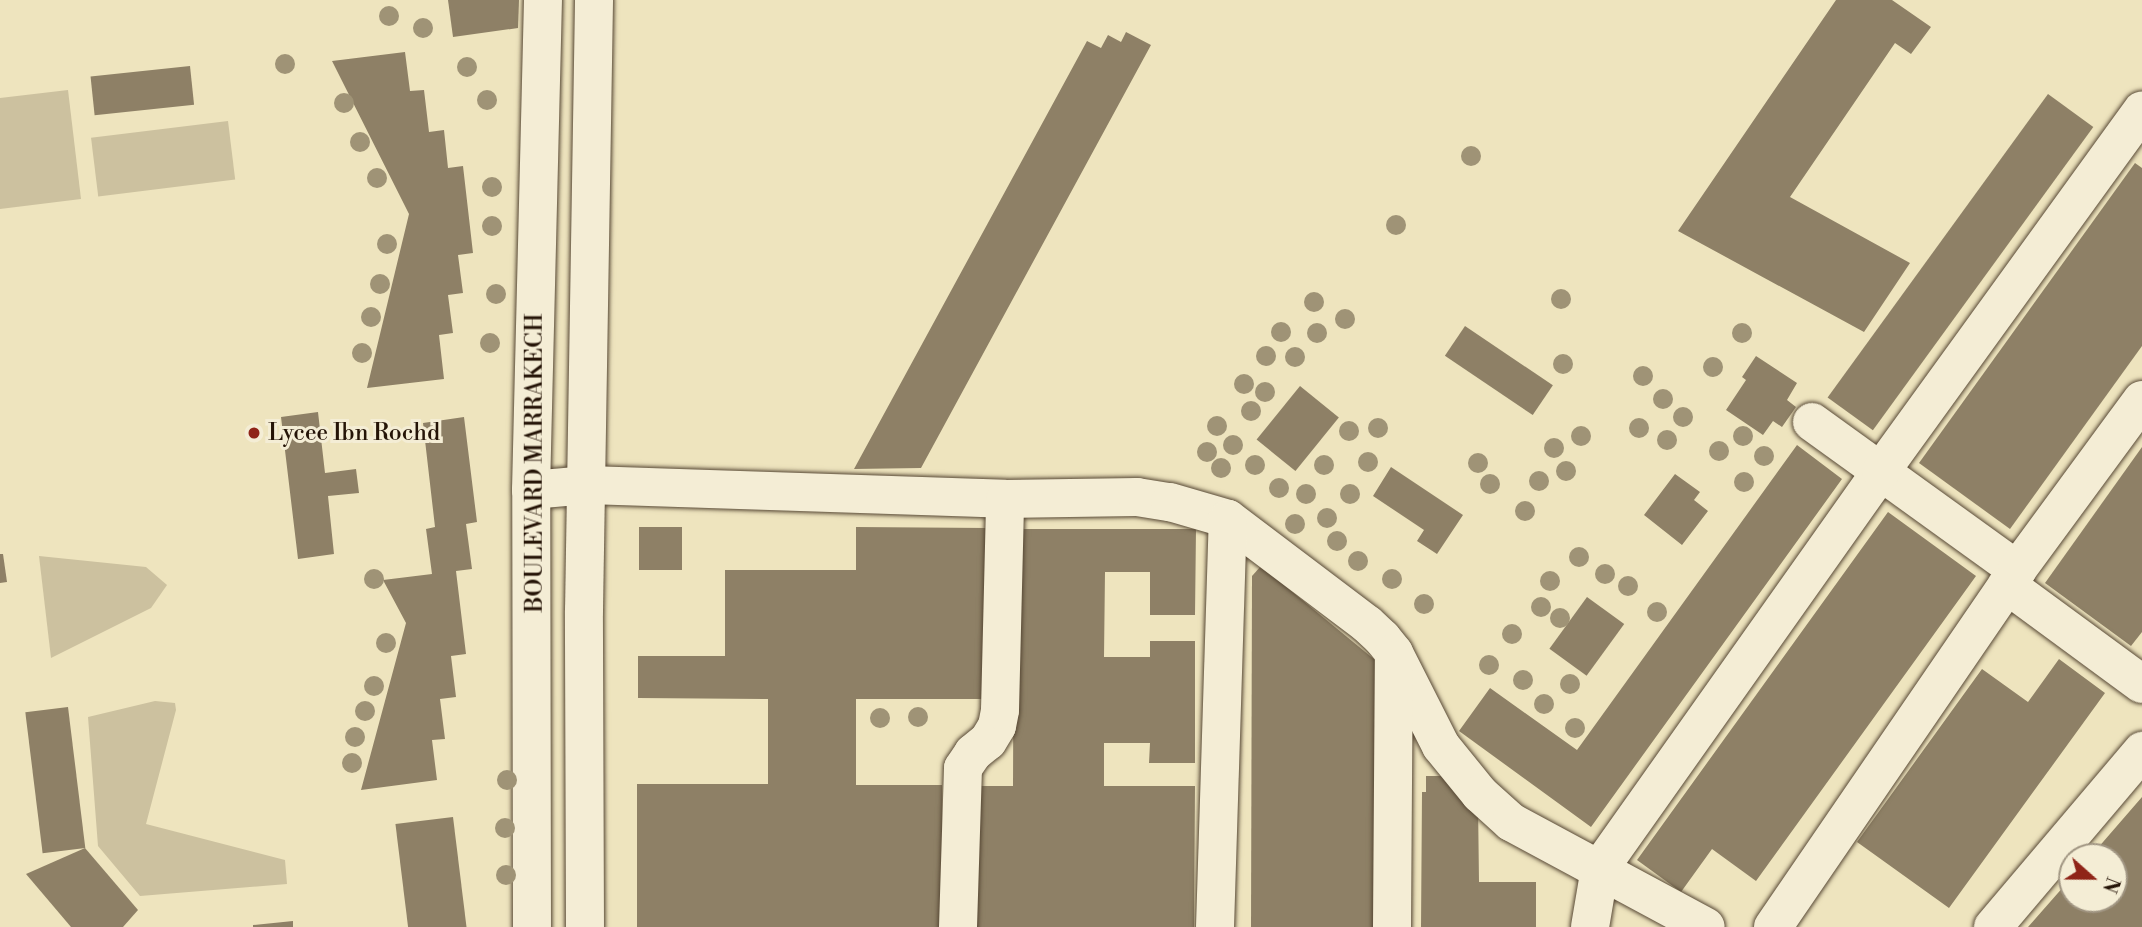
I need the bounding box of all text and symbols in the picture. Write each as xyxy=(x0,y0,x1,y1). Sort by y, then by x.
street label: BOULEVARD MARRAKECH xyxy=(521,313,549,613)
place label: Lycee Ibn Rochd xyxy=(268,419,440,447)
marker: Lycee Ibn Rochd xyxy=(246,425,262,441)
north arrow xyxy=(2058,843,2128,913)
text: N xyxy=(2097,873,2125,896)

